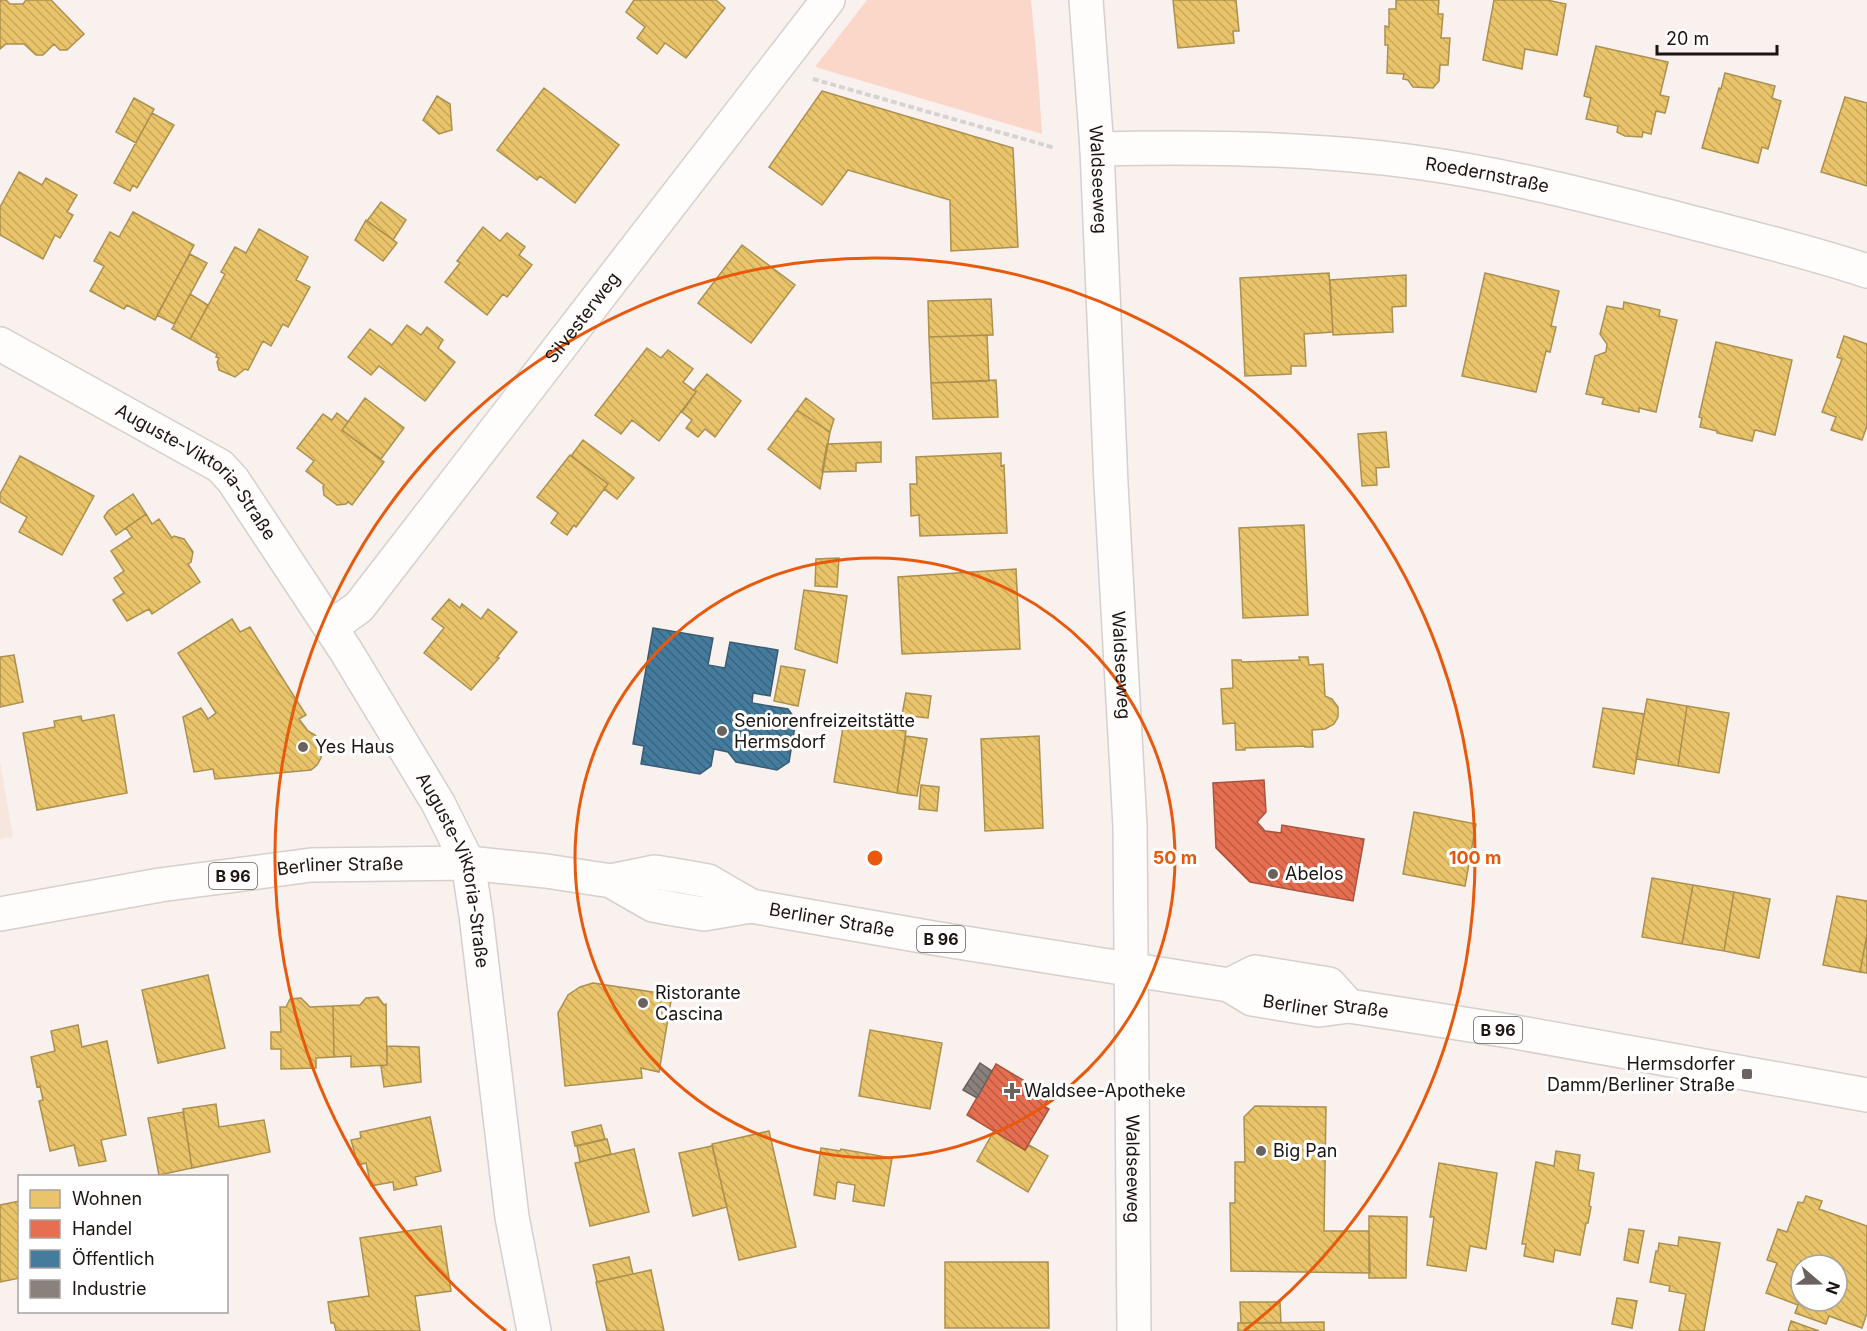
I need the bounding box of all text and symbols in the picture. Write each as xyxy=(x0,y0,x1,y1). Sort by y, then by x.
scale bar xyxy=(1657,18,1777,56)
text: 20 m xyxy=(1666,28,1709,49)
street label: Waldseeweg xyxy=(1085,125,1112,234)
street label: Roedernstraße xyxy=(1424,153,1551,197)
street label: Silvesterweg xyxy=(540,268,624,367)
street label: Auguste-Viktoria-Straße xyxy=(112,399,281,544)
street label: Waldseeweg xyxy=(1108,610,1135,720)
place label: Seniorenfreizeitstätte Hermsdorf xyxy=(734,710,915,752)
marker: Seniorenfreizeitstätte Hermsdorf xyxy=(715,724,729,738)
place label: Yes Haus xyxy=(315,736,395,757)
marker: Yes Haus xyxy=(296,740,310,754)
street label: Auguste-Viktoria-Straße xyxy=(412,768,493,969)
text: 50 m xyxy=(1153,847,1197,868)
text: 100 m xyxy=(1449,847,1501,868)
centre of rings xyxy=(865,848,885,868)
street label: Berliner Straße xyxy=(275,853,404,879)
road number: B 96 xyxy=(209,863,257,889)
place label: Abelos xyxy=(1285,863,1344,884)
marker: Abelos xyxy=(1266,867,1280,881)
street label: Berliner Straße xyxy=(768,898,896,941)
road number: B 96 xyxy=(917,926,965,952)
place label: Ristorante Cascina xyxy=(655,982,741,1024)
street label: Berliner Straße xyxy=(1261,990,1390,1022)
marker: Ristorante Cascina xyxy=(636,996,650,1010)
road number: B 96 xyxy=(1474,1017,1522,1043)
place label: Hermsdorfer Damm/Berliner Straße xyxy=(1547,1053,1735,1095)
marker: Hermsdorfer Damm/Berliner Straße xyxy=(1740,1067,1754,1081)
place label: Waldsee-Apotheke xyxy=(1024,1080,1186,1101)
marker: Waldsee-Apotheke xyxy=(1005,1084,1019,1098)
street label: Waldseeweg xyxy=(1122,1114,1144,1223)
place label: Big Pan xyxy=(1273,1140,1337,1161)
marker: Big Pan xyxy=(1254,1144,1268,1158)
legend xyxy=(18,1175,228,1313)
text: Wohnen xyxy=(72,1188,142,1209)
text: Handel xyxy=(72,1218,132,1239)
text: Öffentlich xyxy=(72,1247,155,1269)
north arrow xyxy=(1789,1253,1849,1313)
text: Industrie xyxy=(72,1278,146,1299)
text: N xyxy=(1822,1279,1845,1297)

